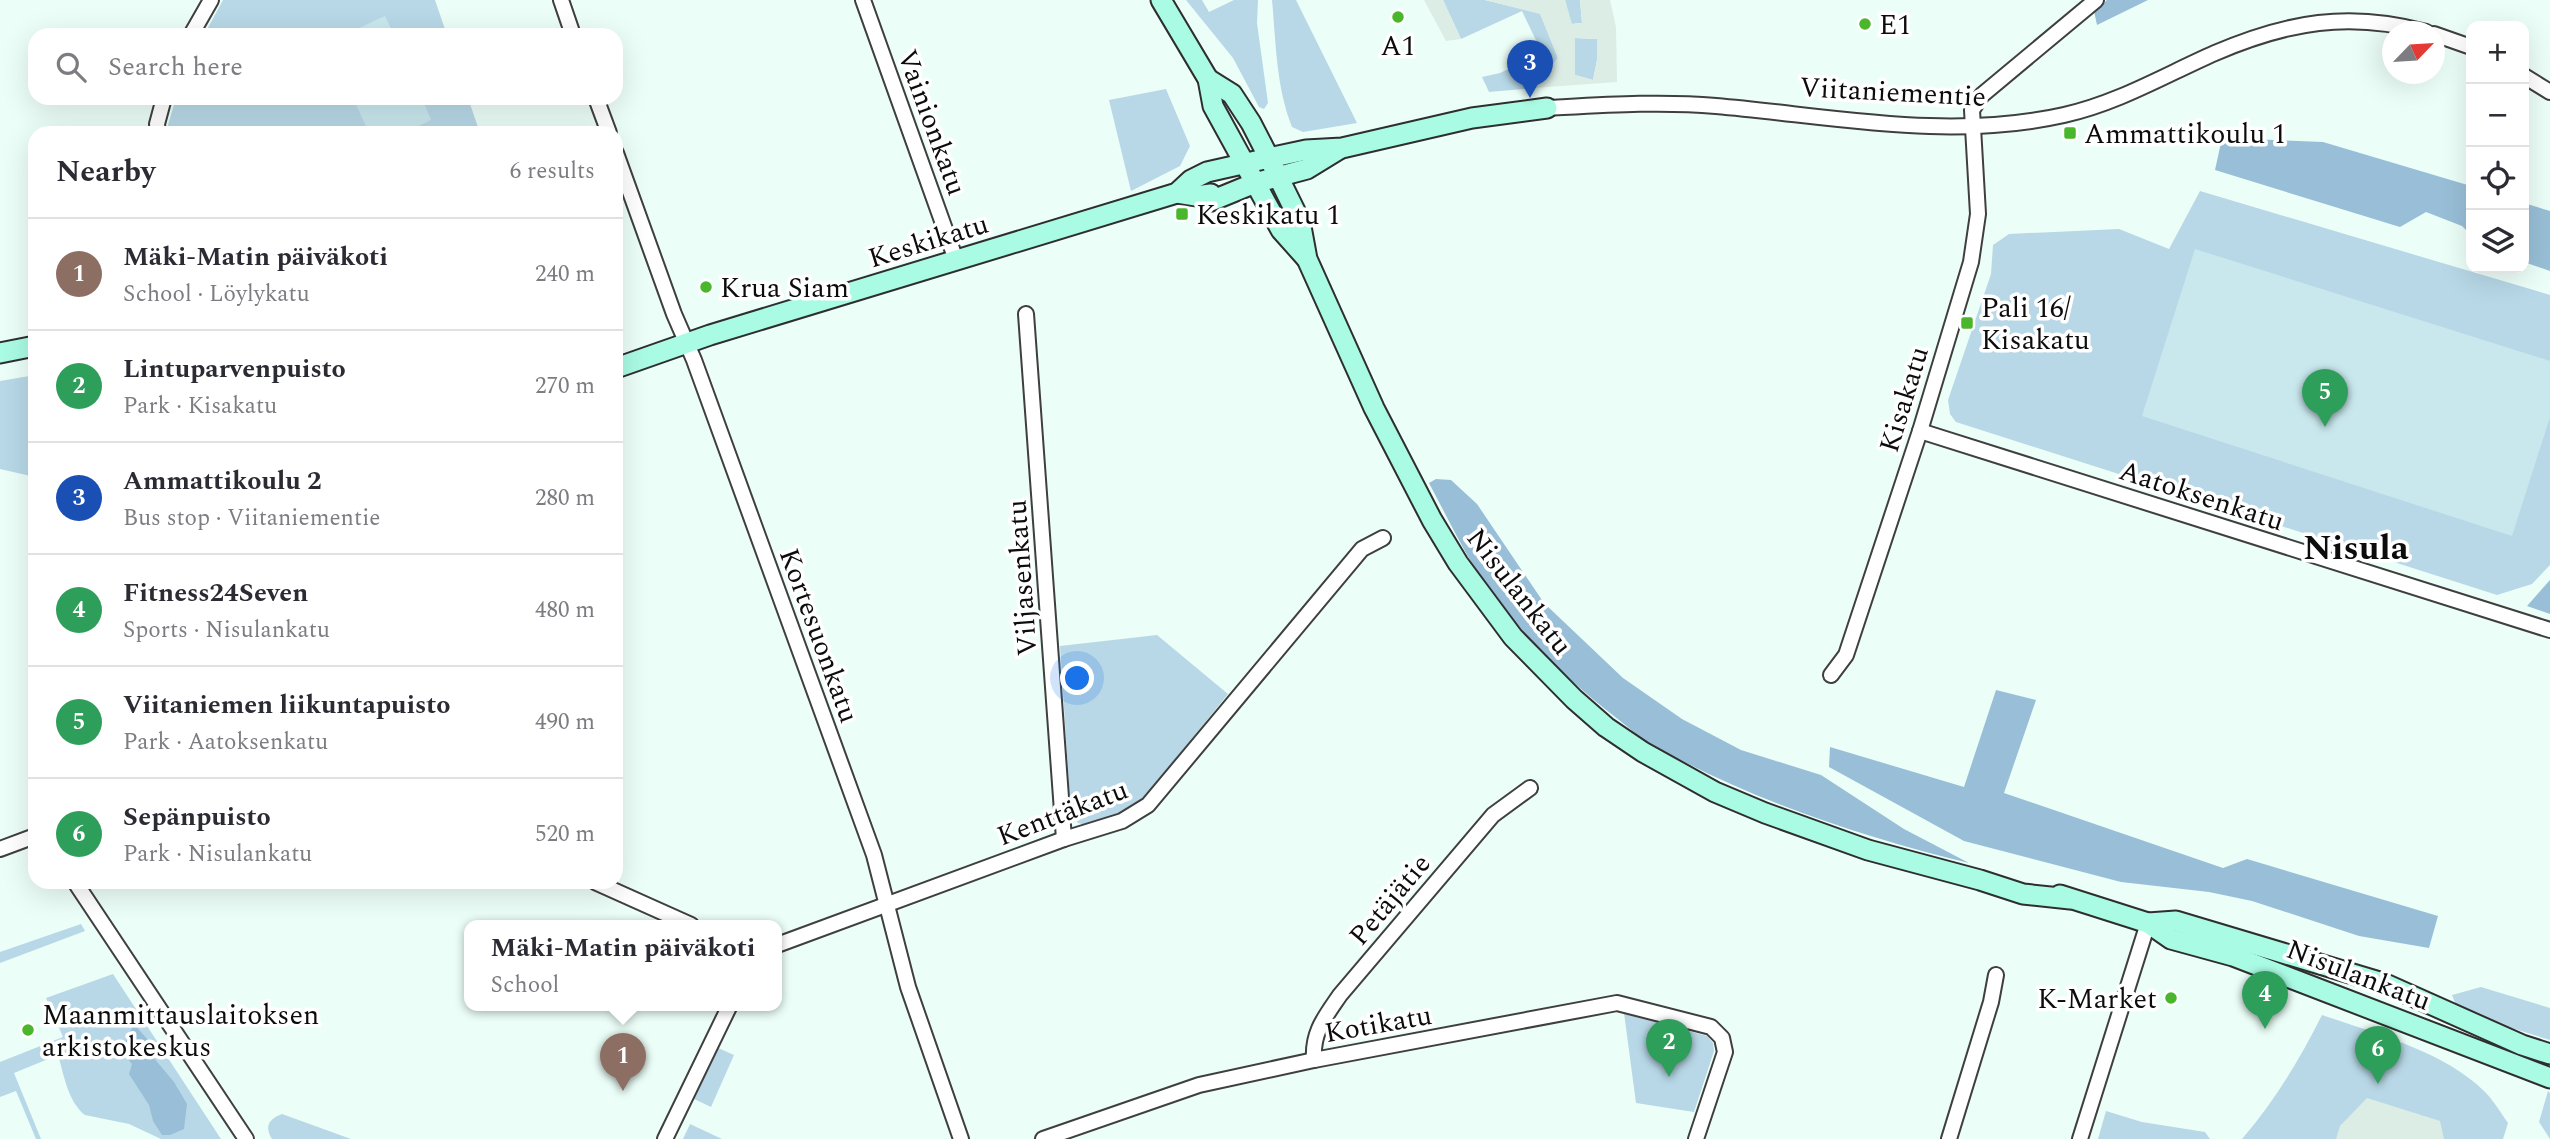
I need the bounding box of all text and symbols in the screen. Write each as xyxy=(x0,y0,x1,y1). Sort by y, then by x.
place label: E1 xyxy=(1879,4,1911,47)
marker: A1 xyxy=(1390,9,1406,25)
marker: E1 xyxy=(1857,16,1873,32)
north arrow xyxy=(2382,21,2445,84)
map controls xyxy=(2466,21,2529,273)
button: + xyxy=(2466,21,2529,84)
place label: A1 xyxy=(1380,25,1416,68)
search box xyxy=(28,28,623,105)
pin: 3 xyxy=(1507,40,1553,98)
street label: Vainionkatu xyxy=(885,43,978,202)
text: Search here xyxy=(108,47,243,87)
icon: search xyxy=(52,48,90,86)
street label: Viitaniementie xyxy=(1799,66,1987,119)
button: − xyxy=(2466,84,2529,147)
place label: Ammattikoulu 1 xyxy=(2084,113,2286,156)
marker: Ammattikoulu 1 xyxy=(2062,125,2078,141)
button: locate xyxy=(2466,147,2529,210)
text: Nearby xyxy=(56,149,155,195)
text: 6 results xyxy=(510,154,595,189)
place label: Keskikatu 1 xyxy=(1196,194,1341,237)
street label: Keskikatu xyxy=(863,203,994,280)
marker: Keskikatu 1 xyxy=(1174,206,1190,222)
button: layers xyxy=(2466,210,2529,273)
text: Mäki-Matin päiväkoti xyxy=(123,237,388,277)
text: 1 xyxy=(73,257,85,292)
text: 240 m xyxy=(535,257,595,292)
place label: Krua Siam xyxy=(720,267,849,310)
text: School · Löylykatu xyxy=(123,277,310,312)
marker: Krua Siam xyxy=(698,279,714,295)
place label: Pali 16/ Kisakatu xyxy=(1981,287,2090,362)
marker: Pali 16/ Kisakatu xyxy=(1959,315,1975,331)
street label: Kisakatu xyxy=(1868,341,1941,458)
text: Lintuparvenpuisto xyxy=(123,349,346,389)
text: 2 xyxy=(73,369,85,404)
text: 270 m xyxy=(535,369,595,404)
pin: 5 xyxy=(2302,369,2348,427)
text: Park · Kisakatu xyxy=(123,389,277,424)
street label: Aatoksenkatu xyxy=(2114,450,2289,543)
text: Ammattikoulu 2 xyxy=(123,461,322,501)
text: 3 xyxy=(73,481,85,516)
text: 280 m xyxy=(535,481,595,516)
street label: Viljasenkatu xyxy=(996,498,1049,658)
text: Bus stop · Viitaniementie xyxy=(123,501,380,536)
street label: Nisulankatu xyxy=(1455,519,1582,665)
district label: Nisula xyxy=(2303,522,2409,575)
street label: Kortesuonkatu xyxy=(767,542,870,729)
text: Fitness24Seven xyxy=(123,573,308,613)
text: 4 xyxy=(73,593,85,628)
text: 480 m xyxy=(535,593,595,628)
text: Sports · Nisulankatu xyxy=(123,613,330,648)
your location xyxy=(1060,661,1094,695)
text: Viitaniemen liikuntapuisto xyxy=(123,685,450,725)
text: 5 xyxy=(73,705,85,740)
text: 490 m xyxy=(535,705,595,740)
text: Park · Aatoksenkatu xyxy=(123,725,328,760)
street label: Kenttäkatu xyxy=(991,769,1134,858)
text: Sepänpuisto xyxy=(123,797,271,837)
text: 6 xyxy=(73,817,85,852)
text: 520 m xyxy=(535,817,595,852)
text: Park · Nisulankatu xyxy=(123,837,312,872)
street label: Petäjätie xyxy=(1339,844,1442,956)
popup xyxy=(464,920,782,1011)
text: Mäki-Matin päiväkoti xyxy=(491,928,755,968)
street label: Nisulankatu xyxy=(2280,928,2437,1023)
text: School xyxy=(491,968,559,1003)
pin: 4 xyxy=(2242,971,2288,1029)
place label: K-Market xyxy=(2037,978,2157,1021)
marker: K-Market xyxy=(2163,990,2179,1006)
place label: Maanmittauslaitoksen arkistokeskus xyxy=(42,994,319,1069)
street label: Kotikatu xyxy=(1321,994,1435,1055)
pin: 2 xyxy=(1646,1019,1692,1077)
marker: Maanmittauslaitoksen arkistokeskus xyxy=(20,1022,36,1038)
pin: 6 xyxy=(2355,1026,2401,1084)
pin: 1 xyxy=(600,1033,646,1091)

